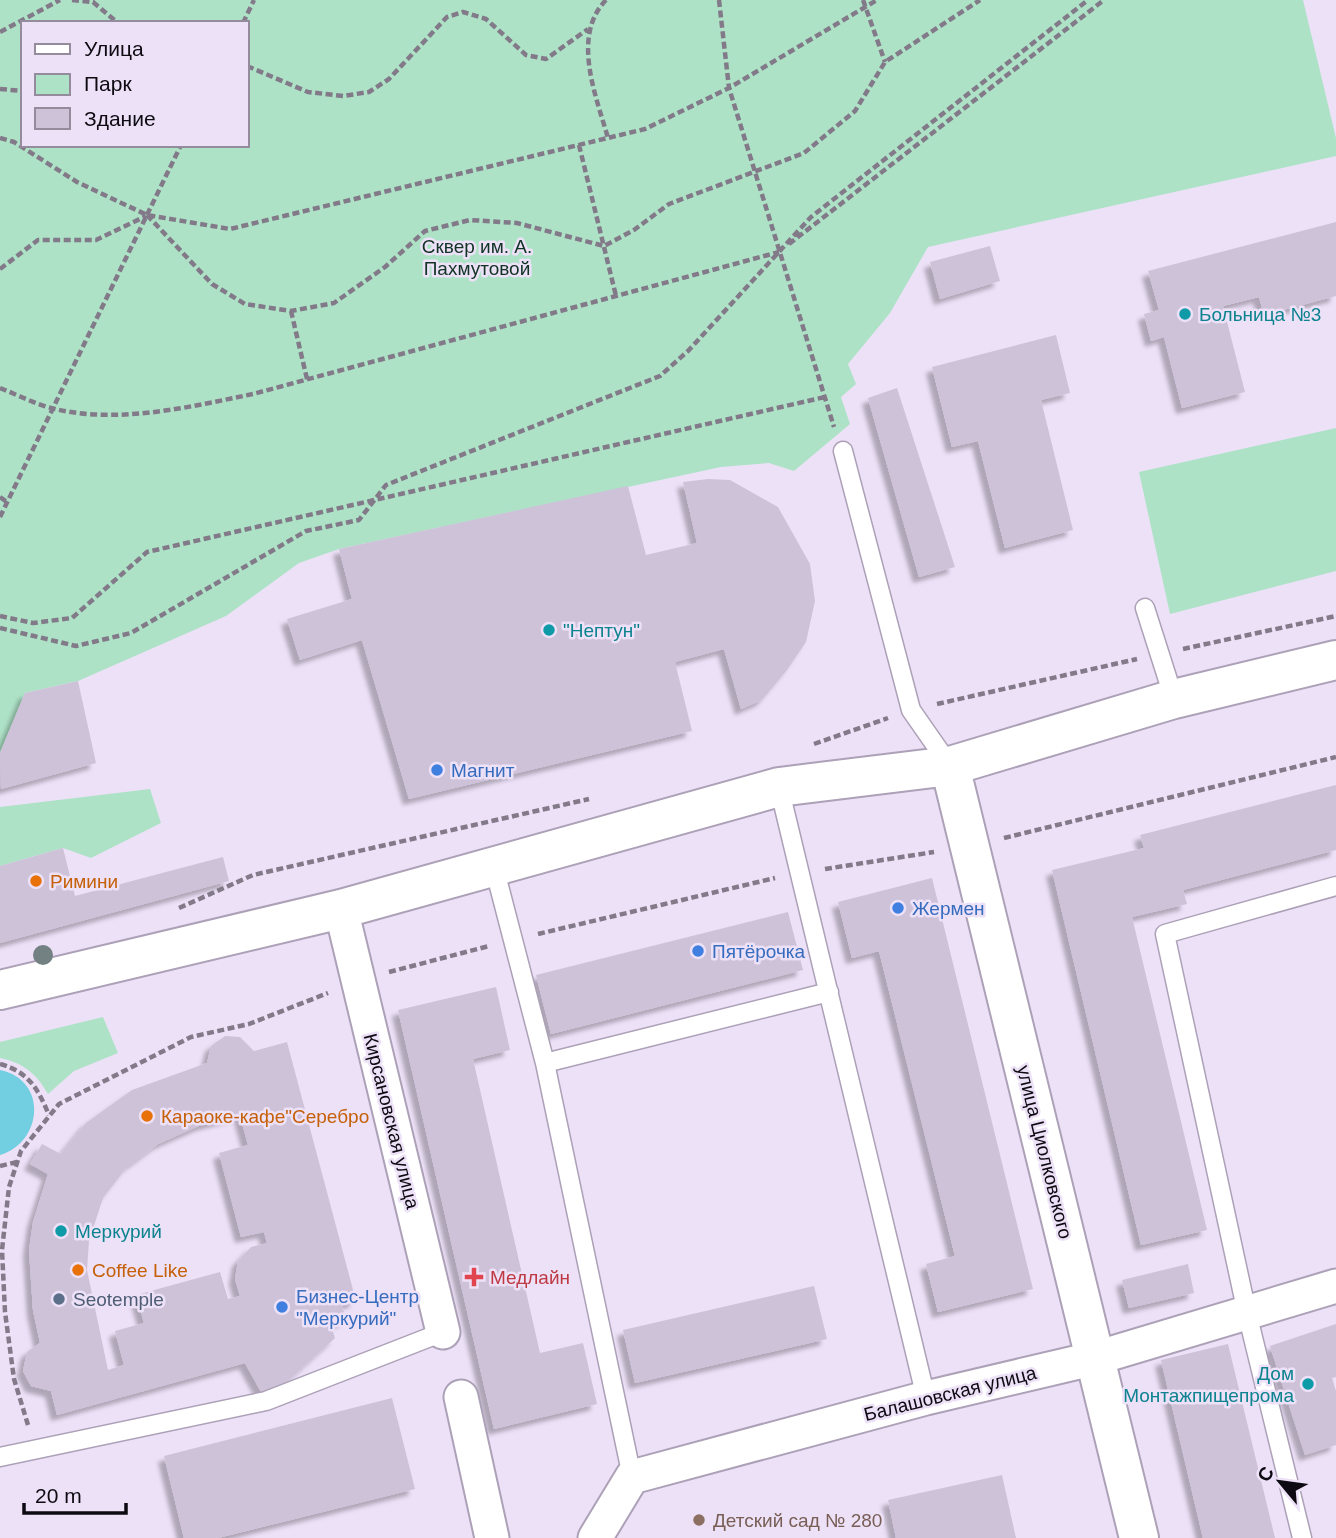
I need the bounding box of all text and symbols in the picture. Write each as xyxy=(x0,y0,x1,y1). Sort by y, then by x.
legend xyxy=(21,21,248,147)
text: Улица xyxy=(84,37,144,60)
text: Парк xyxy=(84,72,132,95)
text: Здание xyxy=(84,107,156,130)
park label: Сквер им. А. Пахмутовой xyxy=(422,236,532,279)
place label: Больница №3 xyxy=(1199,304,1321,325)
marker: Больница №3 xyxy=(1177,306,1193,322)
place label: "Нептун" xyxy=(563,620,640,641)
marker: "Нептун" xyxy=(541,622,557,638)
place label: Магнит xyxy=(451,760,515,781)
marker: Магнит xyxy=(429,762,445,778)
place label: Римини xyxy=(50,871,118,892)
marker: Римини xyxy=(28,873,44,889)
place label: Жермен xyxy=(912,898,985,919)
marker: Жермен xyxy=(890,900,906,916)
place label: Пятёрочка xyxy=(712,941,806,962)
marker: Пятёрочка xyxy=(690,943,706,959)
street label: Кирсановская улица xyxy=(360,1031,424,1211)
street label: улица Циолковского xyxy=(1013,1063,1076,1241)
place label: Караоке-кафе"Серебро xyxy=(161,1106,369,1127)
marker: Караоке-кафе"Серебро xyxy=(139,1108,155,1124)
place label: Меркурий xyxy=(75,1221,162,1242)
marker: Меркурий xyxy=(53,1223,69,1239)
place label: Coffee Like xyxy=(92,1260,188,1281)
marker: Coffee Like xyxy=(70,1262,86,1278)
marker: Медлайн xyxy=(464,1267,484,1287)
place label: Медлайн xyxy=(490,1267,570,1288)
place label: Бизнес-Центр "Меркурий" xyxy=(296,1286,419,1329)
place label: Seotemple xyxy=(73,1289,164,1310)
marker: Seotemple xyxy=(51,1291,67,1307)
marker: Бизнес-Центр "Меркурий" xyxy=(274,1299,290,1315)
street label: Балашовская улица xyxy=(862,1362,1039,1425)
place label: Дом Монтажпищепрома xyxy=(1123,1363,1294,1406)
marker: Дом Монтажпищепрома xyxy=(1300,1376,1316,1392)
north arrow xyxy=(1245,1447,1315,1517)
text: С xyxy=(1253,1463,1278,1485)
scale bar xyxy=(24,1472,126,1516)
text: 20 m xyxy=(35,1484,82,1507)
place label: Детский сад № 280 xyxy=(713,1510,882,1531)
marker: Детский сад № 280 xyxy=(691,1512,707,1528)

